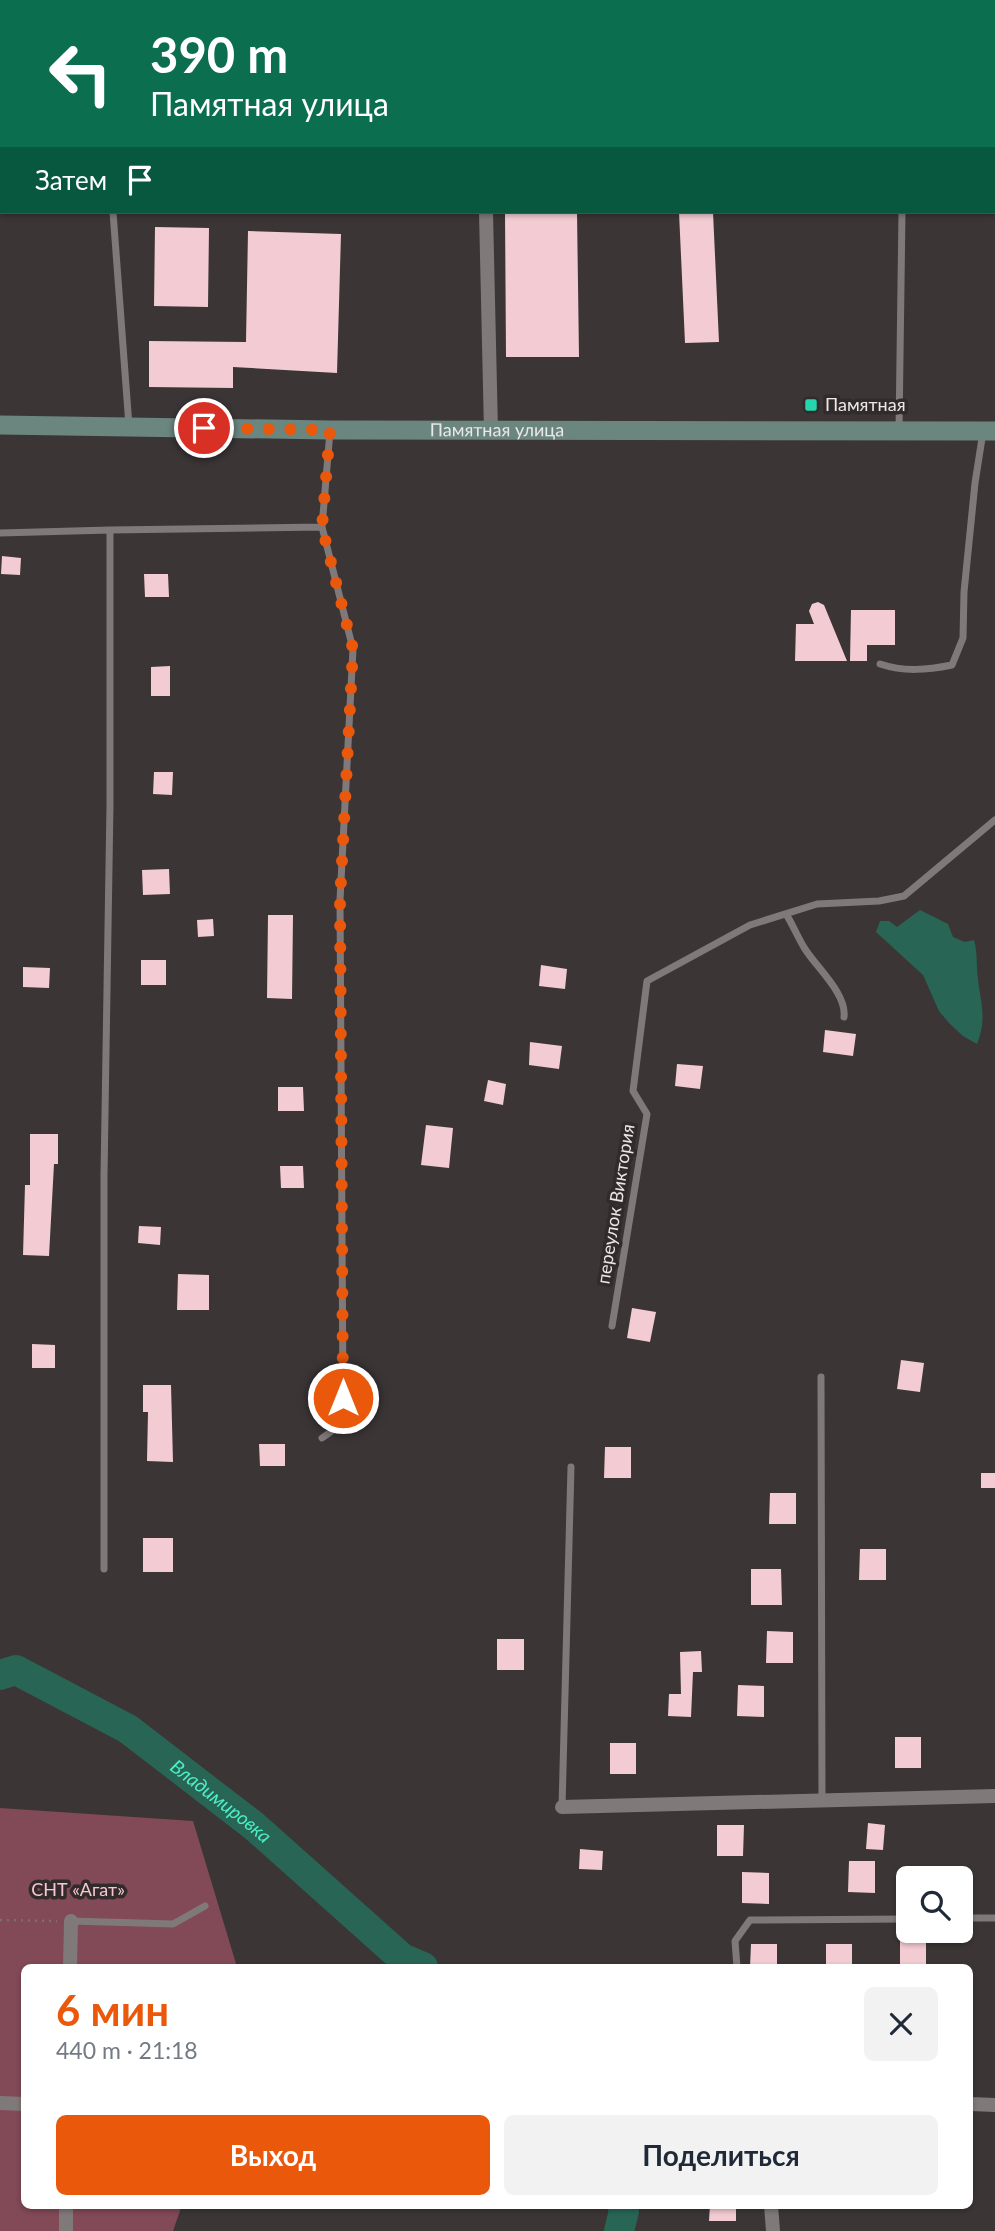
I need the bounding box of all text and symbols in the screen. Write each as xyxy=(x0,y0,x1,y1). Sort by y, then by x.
text: 390 m xyxy=(150,25,288,83)
icon: left xyxy=(35,28,126,119)
text: Памятная улица xyxy=(150,84,389,123)
icon: arrive xyxy=(121,161,159,199)
text: Затем xyxy=(35,164,107,196)
place label: Памятная xyxy=(825,393,906,415)
marker: Памятная xyxy=(803,397,819,413)
pin xyxy=(174,398,234,458)
icon: arrive xyxy=(185,409,223,447)
street label: Памятная улица xyxy=(430,418,564,440)
street label: переулок Виктория xyxy=(592,1122,639,1285)
position arrow xyxy=(306,1361,380,1435)
water label: Владимировка xyxy=(166,1754,277,1847)
map controls xyxy=(896,1866,973,1943)
button: search xyxy=(896,1866,973,1943)
park label: СНТ «Агат» xyxy=(31,1878,125,1900)
text: 6 мин xyxy=(56,1985,169,2035)
button: close xyxy=(864,1987,938,2061)
text: 440 m · 21:18 xyxy=(56,2036,198,2064)
button: Выход xyxy=(56,2115,490,2195)
button: Поделиться xyxy=(504,2115,938,2195)

